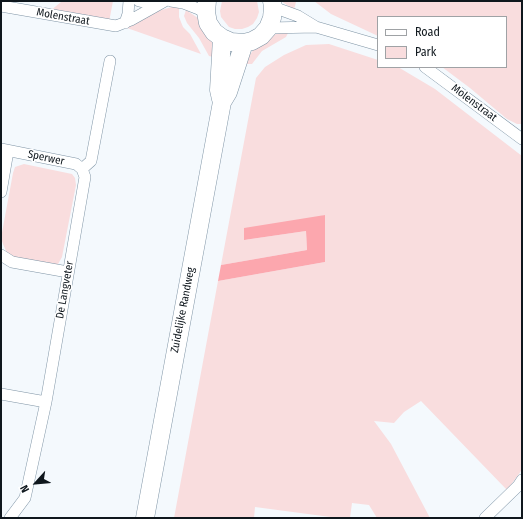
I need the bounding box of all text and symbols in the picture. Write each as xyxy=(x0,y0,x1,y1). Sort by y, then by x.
street label: Molenstraat xyxy=(35,6,91,28)
legend xyxy=(377,16,507,68)
text: Road xyxy=(415,25,440,39)
text: Park xyxy=(415,45,436,59)
street label: Molenstraat xyxy=(449,82,499,124)
street label: Sperwer xyxy=(27,148,65,168)
street label: De Langveter xyxy=(53,260,77,320)
street label: Zuidelijke Randweg xyxy=(168,266,198,354)
north arrow xyxy=(16,463,56,503)
text: N xyxy=(18,483,32,495)

